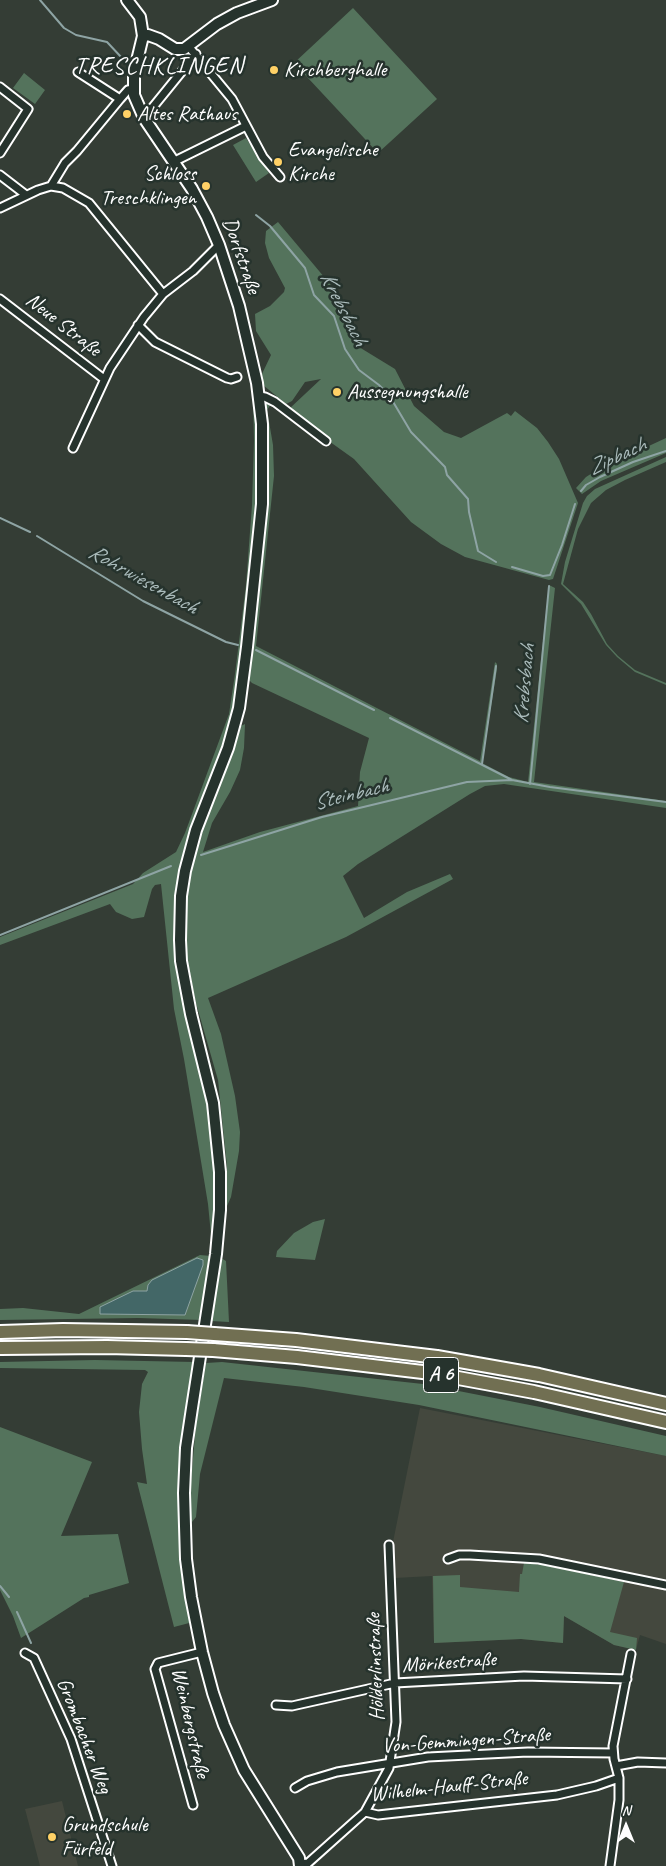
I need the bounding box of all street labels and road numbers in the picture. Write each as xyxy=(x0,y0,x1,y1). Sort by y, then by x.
street label: Dorfstraße xyxy=(216,215,266,297)
street label: Neue Straße xyxy=(20,288,106,362)
road number: A 6 xyxy=(424,1358,458,1392)
street label: Hölderlinstraße xyxy=(362,1613,390,1721)
street label: Mörikestraße xyxy=(401,1647,497,1679)
street label: Weinbergstraße xyxy=(165,1665,215,1781)
street label: Grombacher Weg xyxy=(50,1675,118,1797)
street label: Von-Gemmingen-Straße xyxy=(381,1723,551,1759)
street label: Wilhelm-Hauff-Straße xyxy=(369,1766,529,1808)

